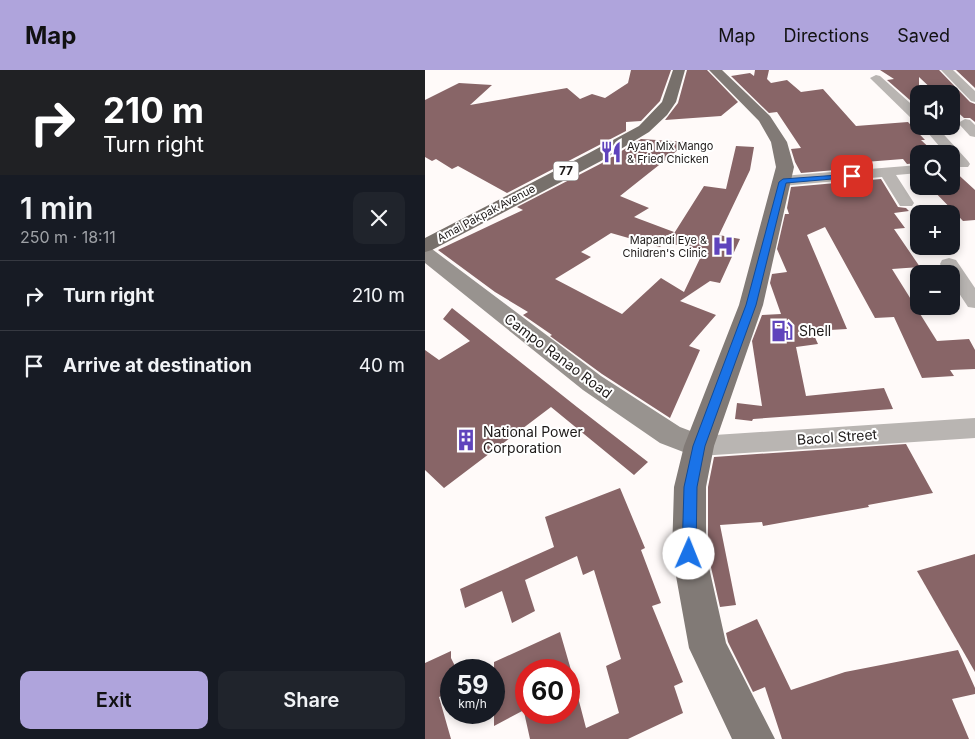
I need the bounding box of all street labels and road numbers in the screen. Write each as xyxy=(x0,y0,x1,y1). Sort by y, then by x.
road number: 77 xyxy=(553,162,579,180)
street label: Amai Pakpak Avenue xyxy=(435,181,537,245)
street label: Campo Ranao Road xyxy=(501,310,615,402)
street label: Bacol Street xyxy=(796,425,878,448)

